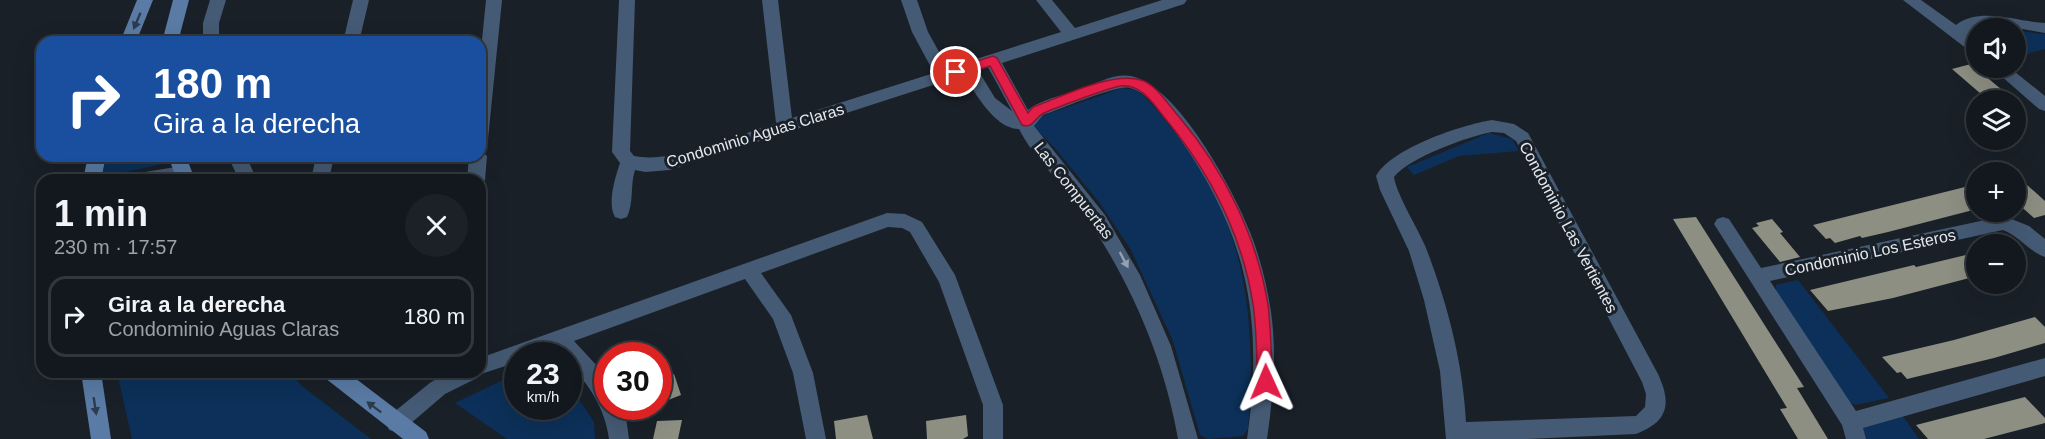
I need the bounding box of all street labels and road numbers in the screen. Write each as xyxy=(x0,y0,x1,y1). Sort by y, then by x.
street label: Condominio Aguas Claras xyxy=(664,100,846,171)
street label: Las Compuertas xyxy=(1031,139,1116,242)
street label: Condominio Las Vertientes xyxy=(1516,139,1621,316)
street label: Condominio Los Esteros xyxy=(1783,226,1957,279)

